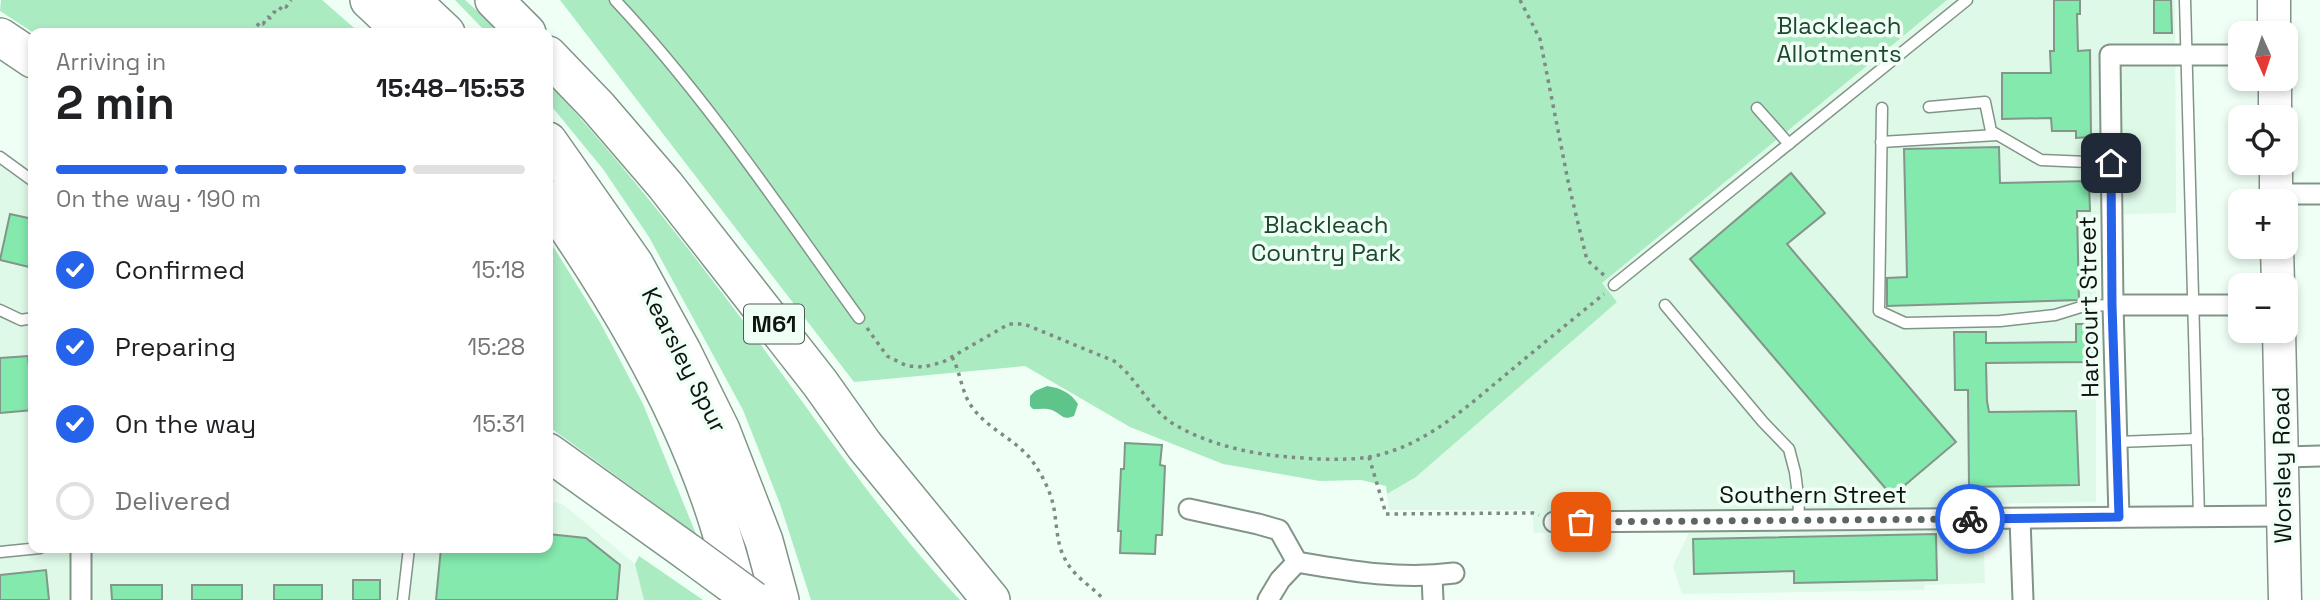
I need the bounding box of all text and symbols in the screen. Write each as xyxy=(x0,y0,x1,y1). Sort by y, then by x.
park label: Blackleach Allotments xyxy=(1776,10,1902,69)
north arrow xyxy=(2228,21,2298,91)
map controls xyxy=(2228,21,2298,343)
text: Arriving in xyxy=(56,47,166,77)
text: 15:48–15:53 xyxy=(376,71,525,105)
text: 2 min xyxy=(56,74,175,132)
button: locate xyxy=(2228,105,2298,175)
pin xyxy=(2081,133,2141,193)
icon: home xyxy=(2092,144,2130,182)
text: On the way · 190 m xyxy=(56,184,261,214)
button: + xyxy=(2228,189,2298,259)
park label: Blackleach Country Park xyxy=(1251,209,1401,268)
street label: Harcourt Street xyxy=(2071,216,2106,398)
icon: check xyxy=(56,251,94,289)
text: Confirmed xyxy=(115,253,245,287)
text: 15:18 xyxy=(472,255,525,285)
button: − xyxy=(2228,273,2298,343)
street label: Kearsley Spur xyxy=(635,282,734,437)
road number: M61 xyxy=(744,304,804,344)
icon: check xyxy=(56,328,94,366)
text: Preparing xyxy=(115,330,236,364)
text: 15:28 xyxy=(468,332,525,362)
street label: Worsley Road xyxy=(2265,386,2298,544)
icon: check xyxy=(56,405,94,443)
text: On the way xyxy=(115,407,256,441)
text: 15:31 xyxy=(473,409,525,439)
street label: Southern Street xyxy=(1719,479,1907,510)
text: Delivered xyxy=(115,484,231,518)
courier xyxy=(1935,484,2005,554)
pin xyxy=(1551,492,1611,552)
icon: bike xyxy=(1951,500,1989,538)
icon: bag xyxy=(1562,503,1600,541)

